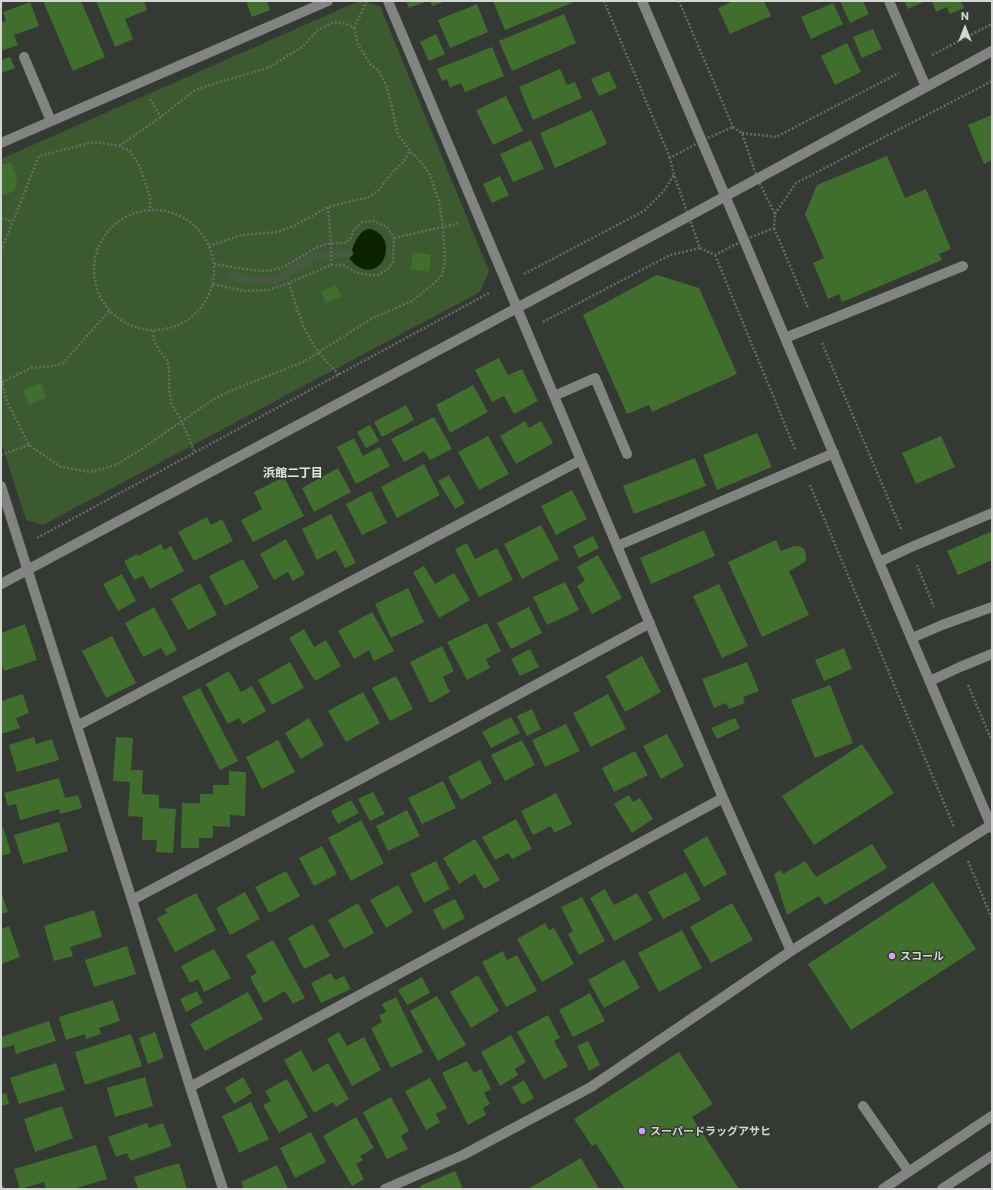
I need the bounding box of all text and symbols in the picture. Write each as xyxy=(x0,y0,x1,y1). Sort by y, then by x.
north arrow xyxy=(945,8,985,48)
text: N xyxy=(961,9,969,22)
district label: 浜館二丁目 xyxy=(263,466,323,480)
place label: スコール xyxy=(900,949,944,963)
marker: スコール xyxy=(887,951,897,961)
place label: スーパードラッグアサヒ xyxy=(650,1124,771,1138)
marker: スーパードラッグアサヒ xyxy=(637,1126,647,1136)

